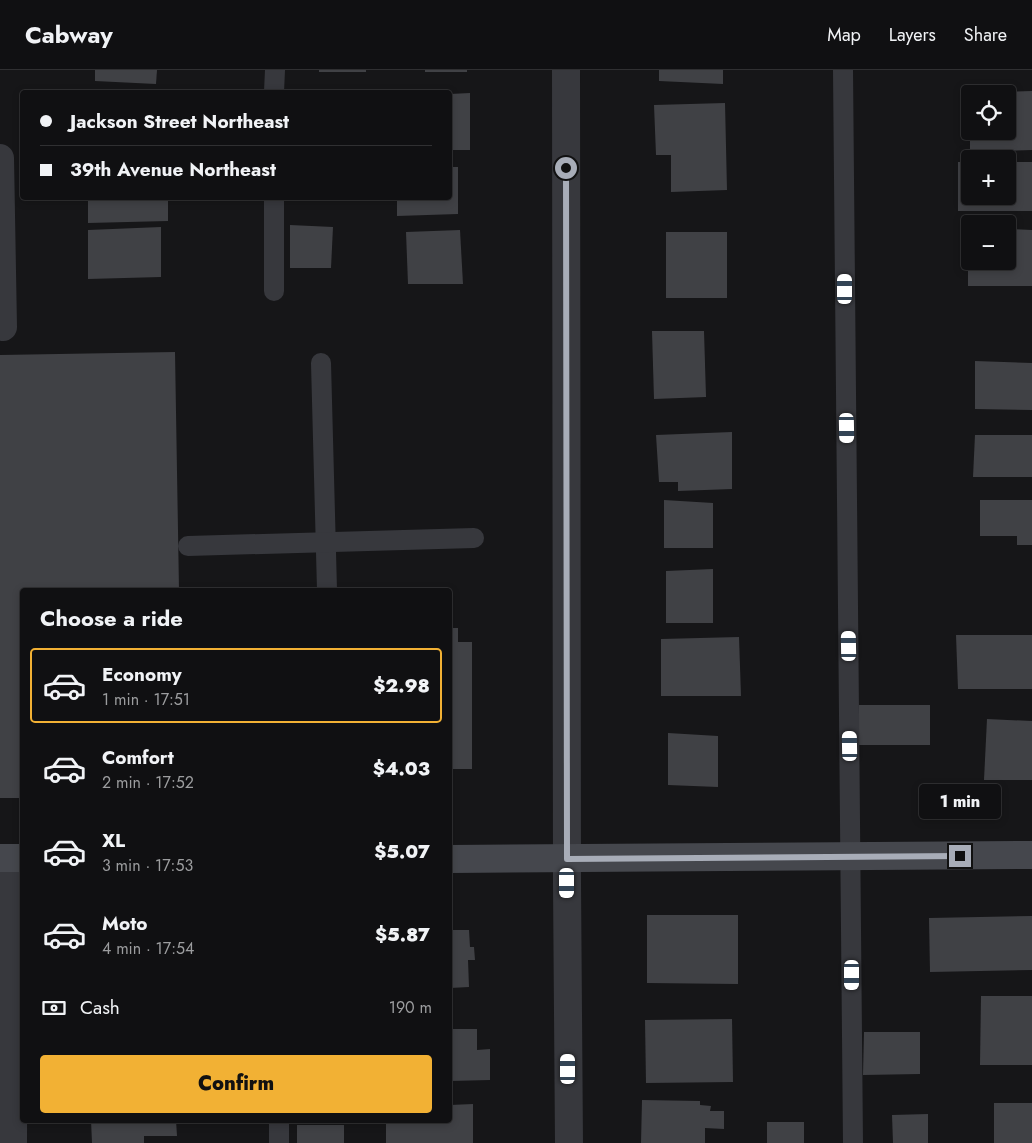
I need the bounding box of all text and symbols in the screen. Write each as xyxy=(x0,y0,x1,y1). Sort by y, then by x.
text: Cabway xyxy=(25,17,113,52)
text: Map xyxy=(827,22,861,48)
text: Layers xyxy=(889,22,936,48)
text: Share xyxy=(964,22,1007,48)
map controls xyxy=(961,85,1016,270)
button: locate xyxy=(961,85,1016,140)
text: Jackson Street Northeast xyxy=(70,108,289,135)
button: + xyxy=(961,150,1016,205)
text: 39th Avenue Northeast xyxy=(70,156,276,183)
route start xyxy=(555,157,577,179)
button: − xyxy=(961,215,1016,270)
car xyxy=(837,274,852,304)
car xyxy=(839,413,854,443)
text: Choose a ride xyxy=(40,602,183,634)
car xyxy=(841,631,856,661)
text: Economy xyxy=(102,661,182,688)
icon: car xyxy=(42,663,87,708)
text: $2.98 xyxy=(373,672,430,699)
text: 1 min · 17:51 xyxy=(102,688,190,711)
car xyxy=(842,731,857,761)
text: Comfort xyxy=(102,744,174,771)
icon: car xyxy=(42,746,87,791)
text: $4.03 xyxy=(373,755,430,782)
text: 2 min · 17:52 xyxy=(102,771,194,794)
callout: 1 min xyxy=(919,784,1001,818)
text: 1 min xyxy=(940,790,980,813)
text: XL xyxy=(102,827,125,854)
icon: car xyxy=(42,829,87,874)
text: $5.07 xyxy=(374,838,430,865)
route end xyxy=(949,845,971,867)
text: 3 min · 17:53 xyxy=(102,854,193,877)
car xyxy=(559,868,574,898)
text: Moto xyxy=(102,910,147,937)
icon: car xyxy=(42,912,87,957)
text: $5.87 xyxy=(375,921,430,948)
text: 4 min · 17:54 xyxy=(102,937,194,960)
car xyxy=(844,960,859,990)
icon: cash xyxy=(40,994,68,1022)
text: Cash xyxy=(80,994,120,1021)
text: 190 m xyxy=(389,996,432,1019)
car xyxy=(560,1054,575,1084)
button: Confirm xyxy=(40,1055,432,1113)

